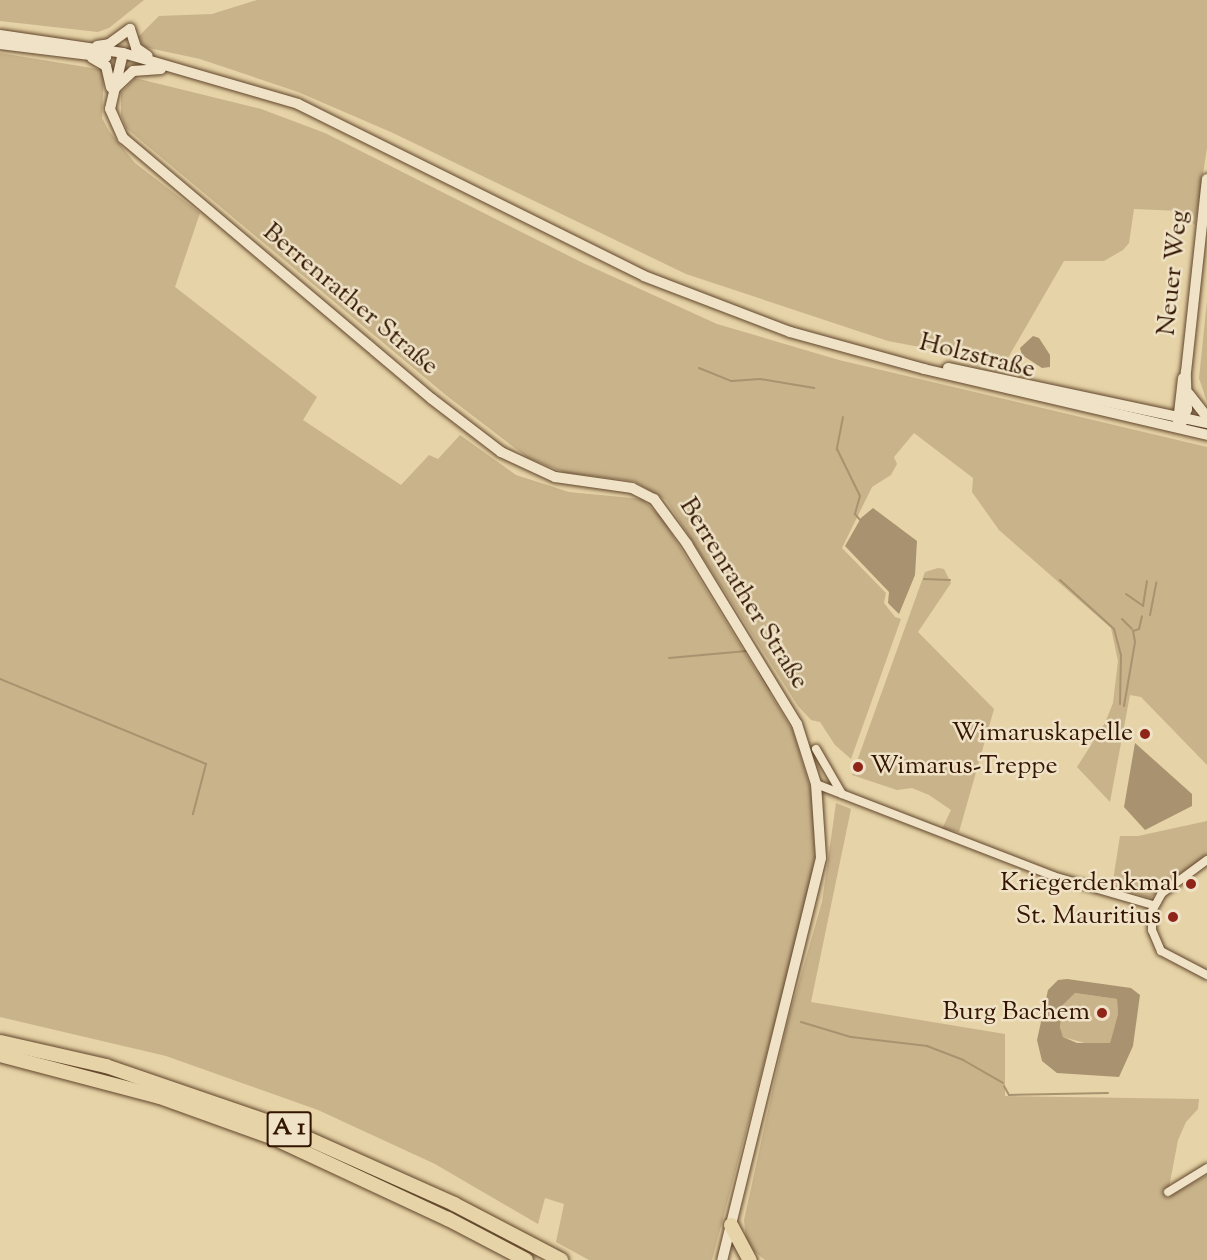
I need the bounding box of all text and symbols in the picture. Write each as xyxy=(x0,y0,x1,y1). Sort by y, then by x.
street label: Neuer Weg xyxy=(1152,209,1196,337)
street label: Berrenrather Straße xyxy=(256,217,444,383)
street label: Holzstraße xyxy=(916,328,1038,386)
street label: Berrenrather Straße xyxy=(671,492,815,696)
place label: Wimaruskapelle xyxy=(952,718,1133,750)
marker: Wimaruskapelle xyxy=(1138,727,1152,741)
place label: Wimarus-Treppe xyxy=(870,751,1058,783)
marker: Wimarus-Treppe xyxy=(851,760,865,774)
place label: Kriegerdenkmal xyxy=(1000,868,1179,900)
marker: Kriegerdenkmal xyxy=(1184,877,1198,891)
place label: St. Mauritius xyxy=(1016,901,1161,933)
marker: St. Mauritius xyxy=(1166,910,1180,924)
place label: Burg Bachem xyxy=(942,997,1090,1029)
marker: Burg Bachem xyxy=(1095,1006,1109,1020)
road number: A 1 xyxy=(266,1108,312,1150)

